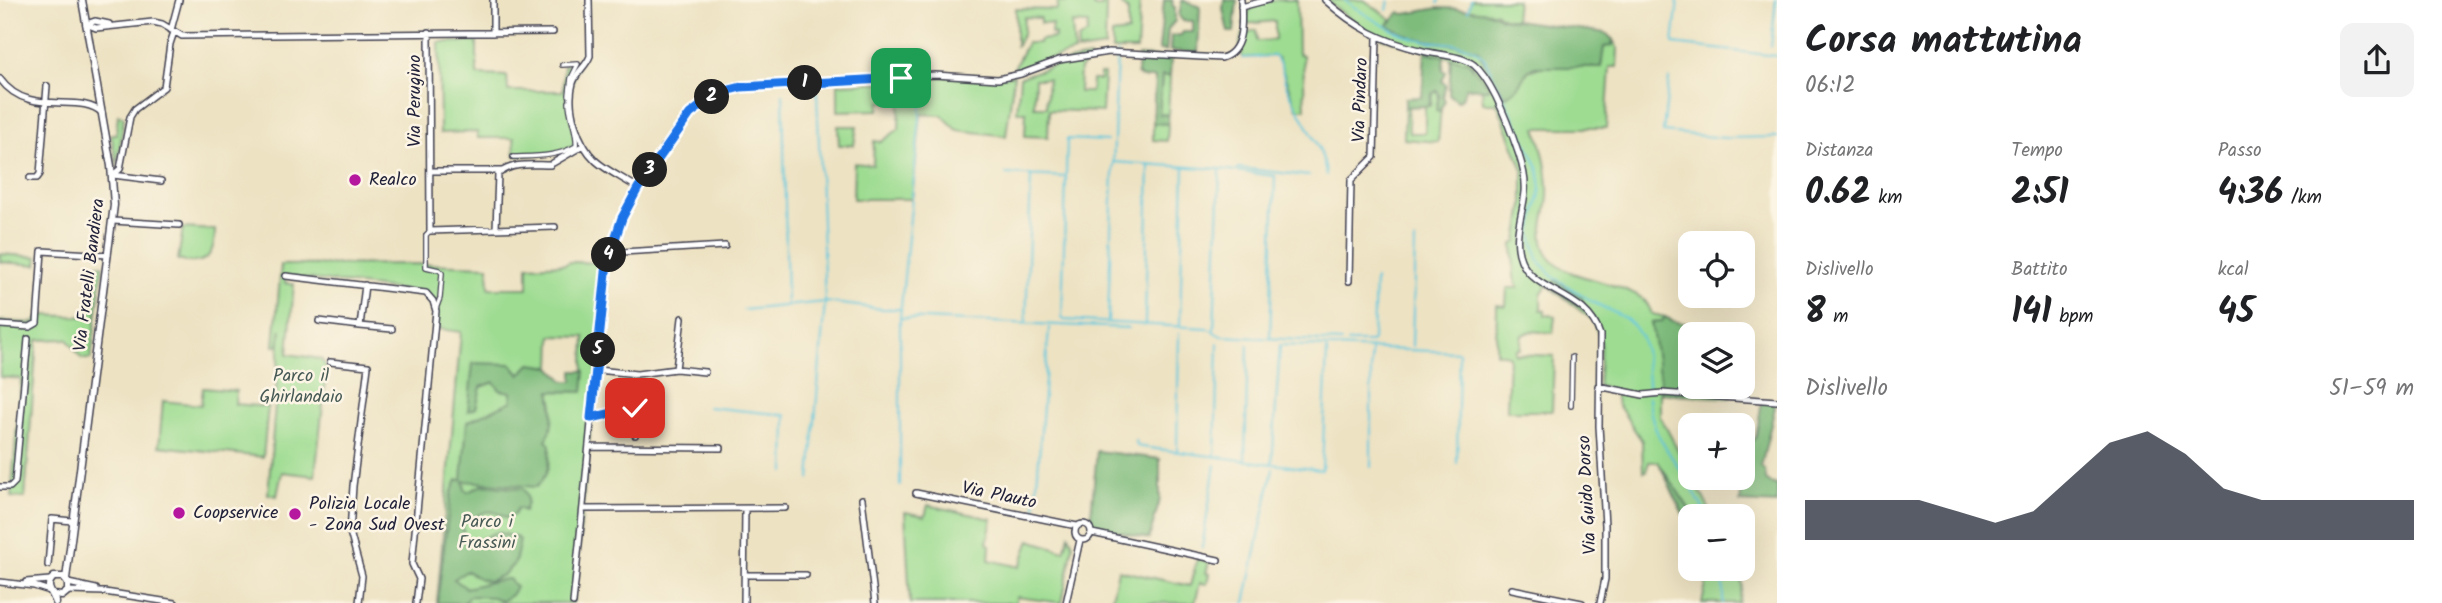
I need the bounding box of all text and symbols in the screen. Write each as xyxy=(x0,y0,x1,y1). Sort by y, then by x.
text: Corsa mattutina xyxy=(1805,12,2082,72)
button: share xyxy=(2340,23,2414,97)
pin xyxy=(871,48,931,108)
street label: Via Perugino xyxy=(401,55,430,147)
street label: Via Pindaro xyxy=(1345,57,1377,143)
icon: arrive xyxy=(882,59,920,97)
pin: 1 xyxy=(788,66,822,100)
text: 1 xyxy=(802,67,807,97)
text: 06:12 xyxy=(1805,68,1856,104)
pin: 2 xyxy=(694,80,730,114)
text: 2 xyxy=(706,81,717,111)
text: Distanza xyxy=(1805,136,1874,166)
text: Tempo xyxy=(2011,136,2063,166)
text: Passo xyxy=(2218,136,2262,166)
pin: 3 xyxy=(632,152,668,188)
text: 3 xyxy=(644,154,655,184)
place label: Realco xyxy=(369,166,417,195)
text: 0.62 xyxy=(1805,166,1871,222)
text: 2:51 xyxy=(2011,166,2069,222)
text: 4:36 xyxy=(2218,166,2283,222)
marker: Realco xyxy=(347,172,363,188)
text: km xyxy=(1871,183,1902,213)
text: /km xyxy=(2283,183,2322,213)
street label: Via Fratelli Bandiera xyxy=(66,197,114,353)
map controls xyxy=(1678,231,1755,581)
button: locate xyxy=(1678,231,1755,308)
pin: 4 xyxy=(592,238,626,272)
text: 4 xyxy=(603,239,614,269)
text: Dislivello xyxy=(1805,255,1874,285)
text: Battito xyxy=(2011,255,2068,285)
text: kcal xyxy=(2218,255,2249,285)
text: 8 xyxy=(1805,285,1826,341)
text: 141 xyxy=(2011,285,2052,341)
text: 45 xyxy=(2218,285,2254,341)
text: m xyxy=(1826,302,1848,332)
text: bpm xyxy=(2052,302,2093,332)
button: layers xyxy=(1678,322,1755,399)
pin: 5 xyxy=(580,332,616,368)
text: 5 xyxy=(593,334,602,364)
park label: Parco il Ghirlandaio xyxy=(259,362,343,412)
text: Dislivello xyxy=(1805,371,1888,407)
text: 51–59 m xyxy=(2329,371,2414,407)
pin xyxy=(605,378,665,438)
icon: check xyxy=(616,389,654,427)
button: + xyxy=(1678,413,1755,490)
street label: Via Guido Dorso xyxy=(1570,435,1606,555)
street label: Via Plauto xyxy=(959,474,1039,518)
place label: Polizia Locale - Zona Sud Ovest xyxy=(309,490,446,540)
place label: Coopservice xyxy=(193,499,278,528)
button: − xyxy=(1678,504,1755,581)
marker: Coopservice xyxy=(171,505,187,521)
marker: Polizia Locale - Zona Sud Ovest xyxy=(287,506,303,522)
park label: Parco i Frassini xyxy=(458,508,516,558)

